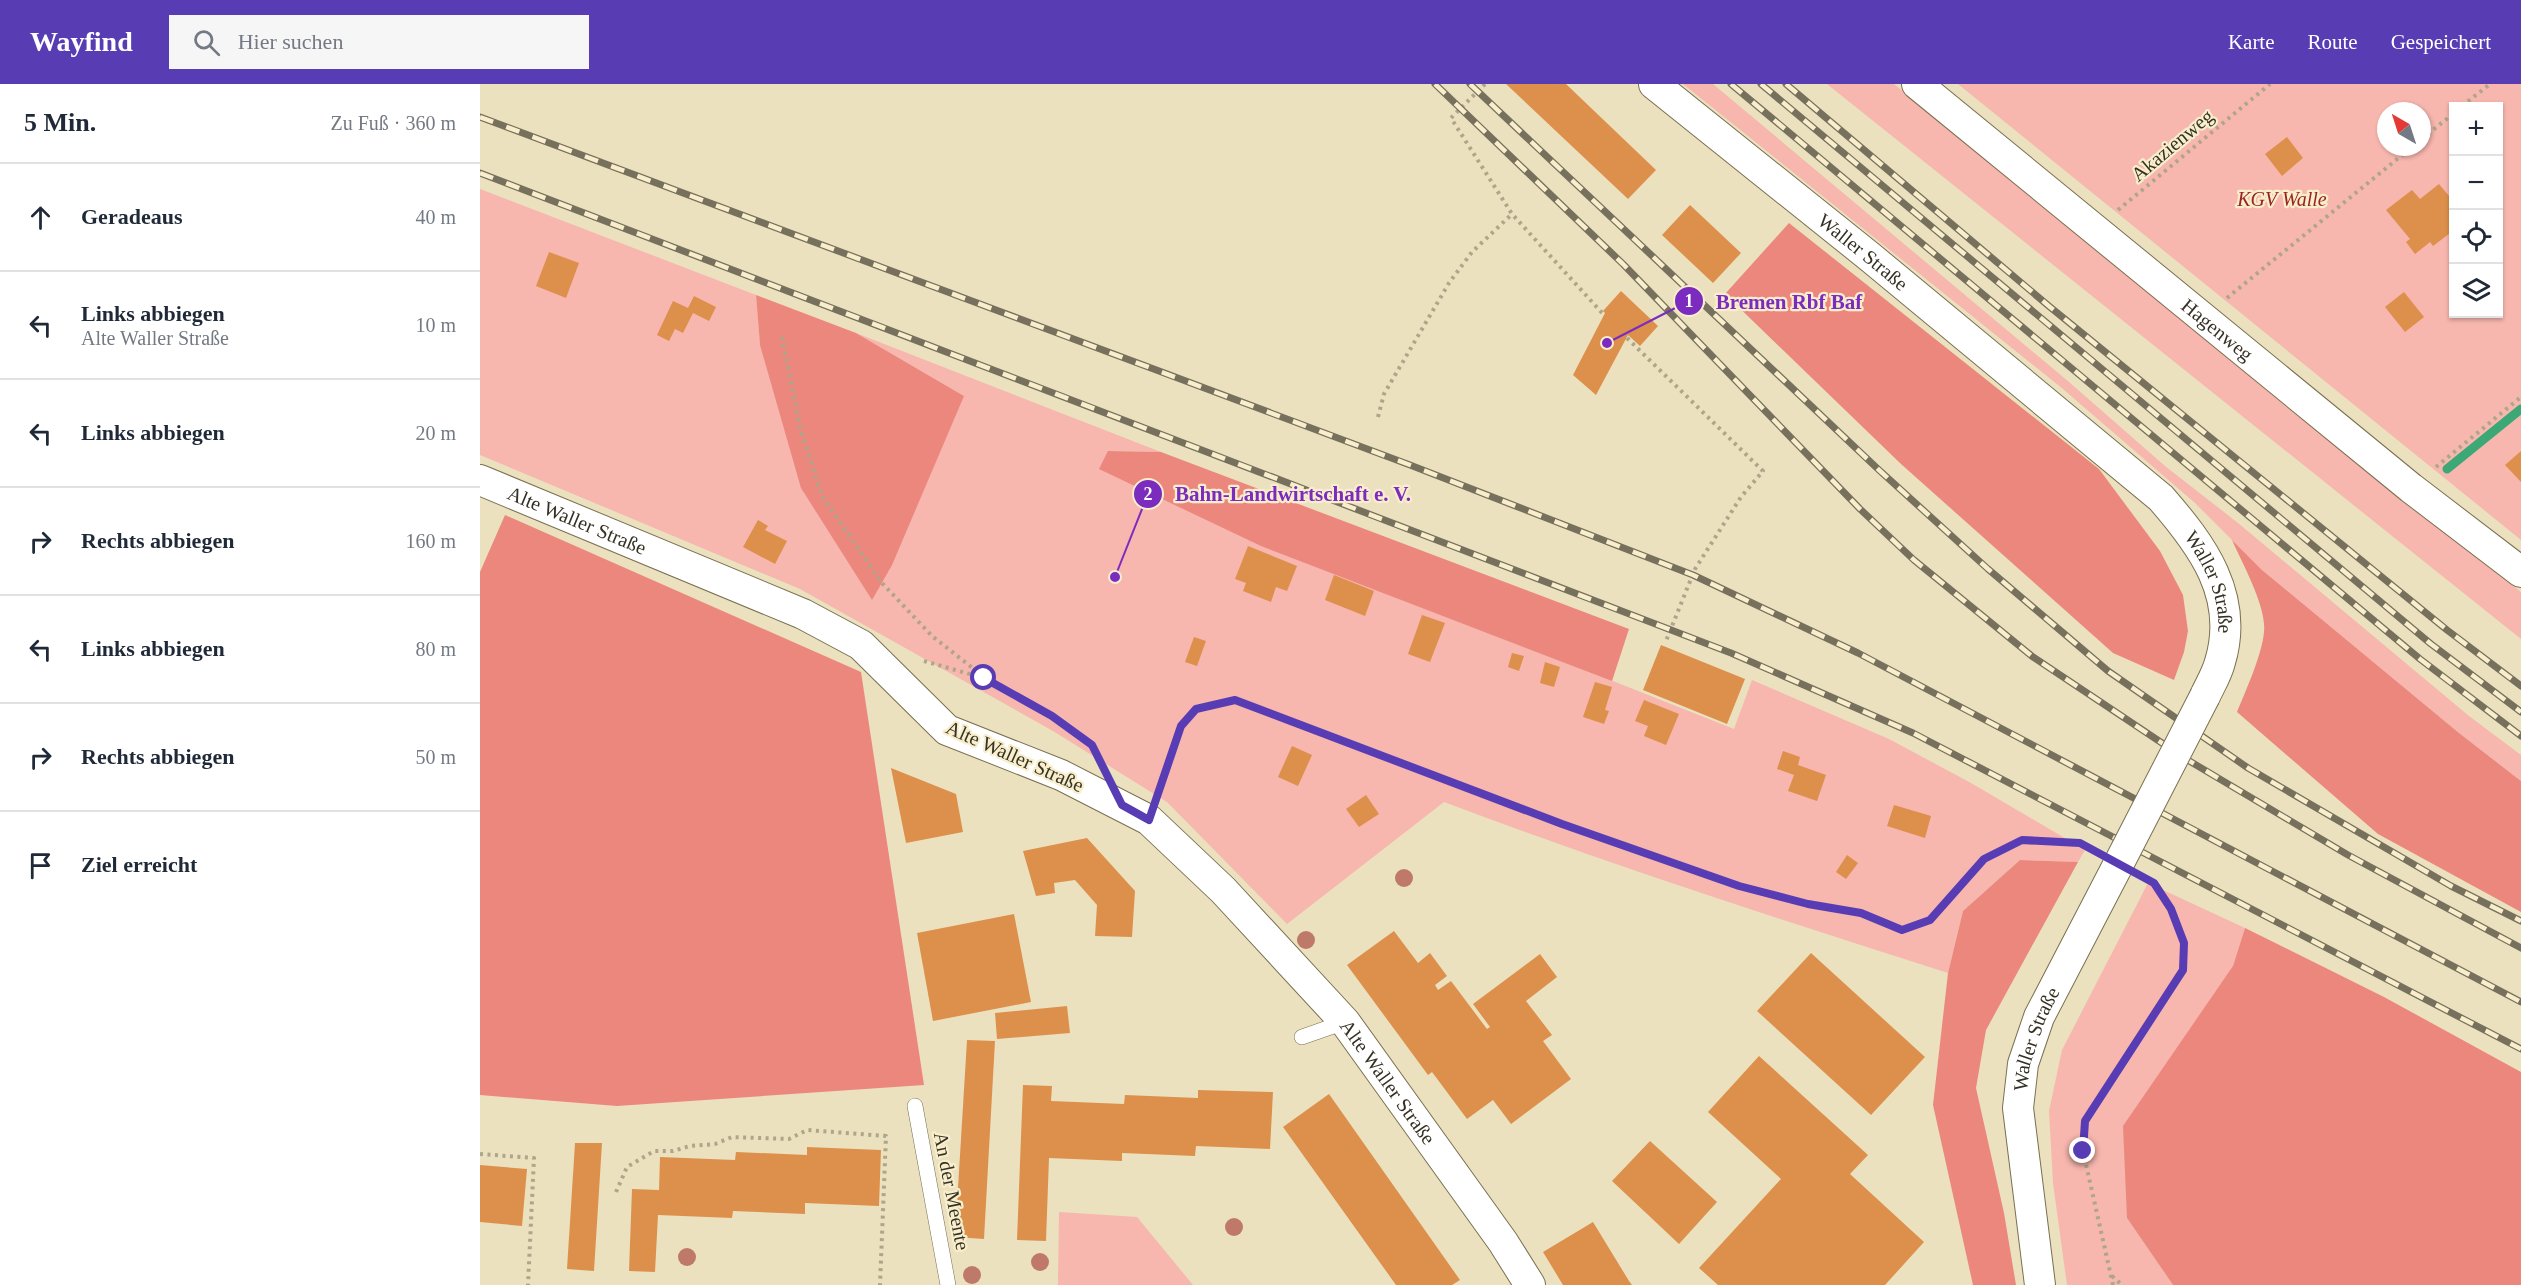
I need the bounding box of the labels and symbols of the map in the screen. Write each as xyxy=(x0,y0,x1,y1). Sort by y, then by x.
north arrow xyxy=(2377,102,2431,156)
street label: Akazienweg xyxy=(2127,104,2218,186)
park label: KGV Walle xyxy=(2236,188,2327,210)
street label: Waller Straße xyxy=(1814,209,1912,295)
callout: Bremen Rbf Baf xyxy=(1674,282,1874,321)
text: Bremen Rbf Baf xyxy=(1716,290,1863,314)
text: 1 xyxy=(1685,291,1694,311)
street label: Hagenweg xyxy=(2177,294,2257,366)
callout: Bahn-Landwirtschaft e. V. xyxy=(1133,475,1423,514)
street label: Alte Waller Straße xyxy=(504,482,650,559)
text: Bahn-Landwirtschaft e. V. xyxy=(1175,482,1411,506)
text: 2 xyxy=(1144,484,1153,504)
street label: Waller Straße xyxy=(2180,527,2237,634)
route start xyxy=(970,664,996,690)
street label: Alte Waller Straße xyxy=(943,716,1087,796)
street label: Waller Straße xyxy=(2009,983,2064,1092)
street label: Alte Waller Straße xyxy=(1336,1015,1440,1148)
street label: An der Meente xyxy=(930,1130,974,1252)
route end xyxy=(2069,1137,2095,1163)

